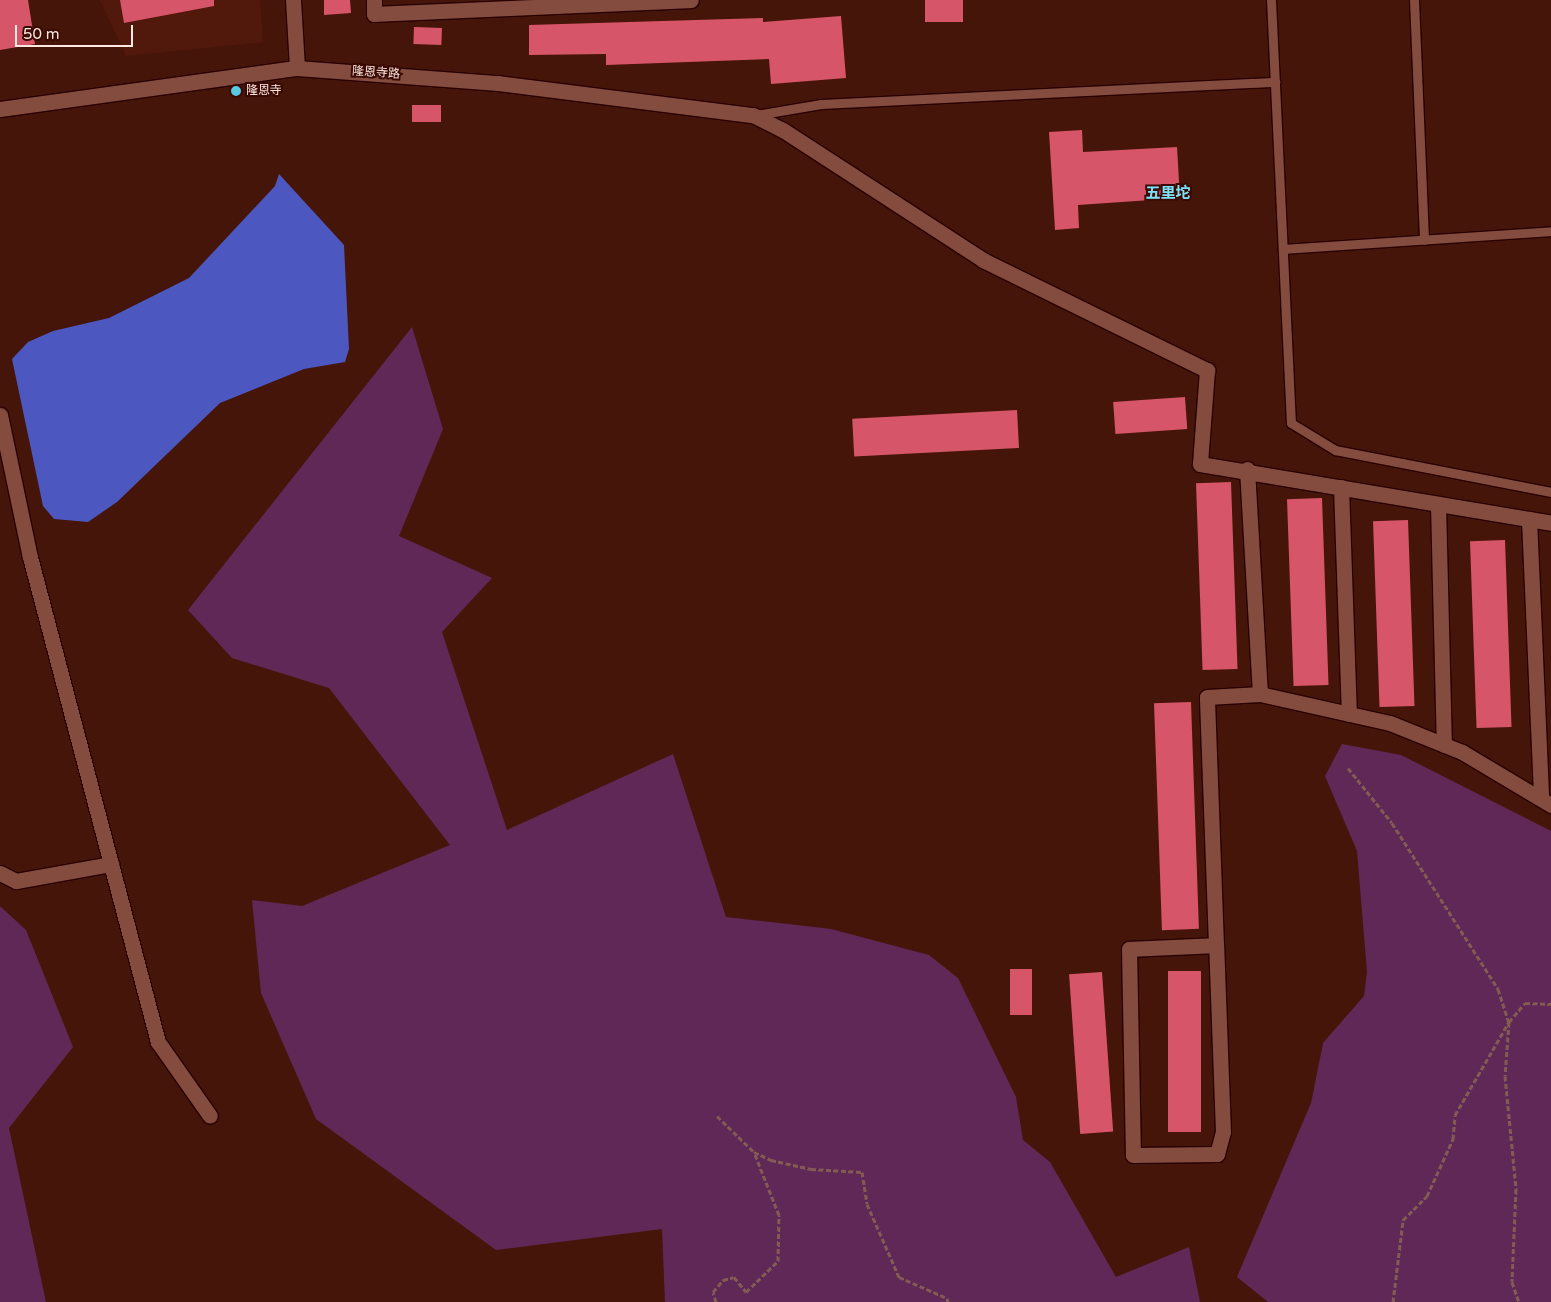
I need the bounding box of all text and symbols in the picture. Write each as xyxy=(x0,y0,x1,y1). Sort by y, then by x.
scale bar xyxy=(18,15,135,47)
text: 50 m xyxy=(23,25,60,43)
street label: 隆恩寺路 xyxy=(352,64,400,82)
place label: 隆恩寺 xyxy=(246,84,282,98)
marker: 隆恩寺 xyxy=(230,85,242,97)
district label: 五里坨 xyxy=(1146,185,1190,203)

